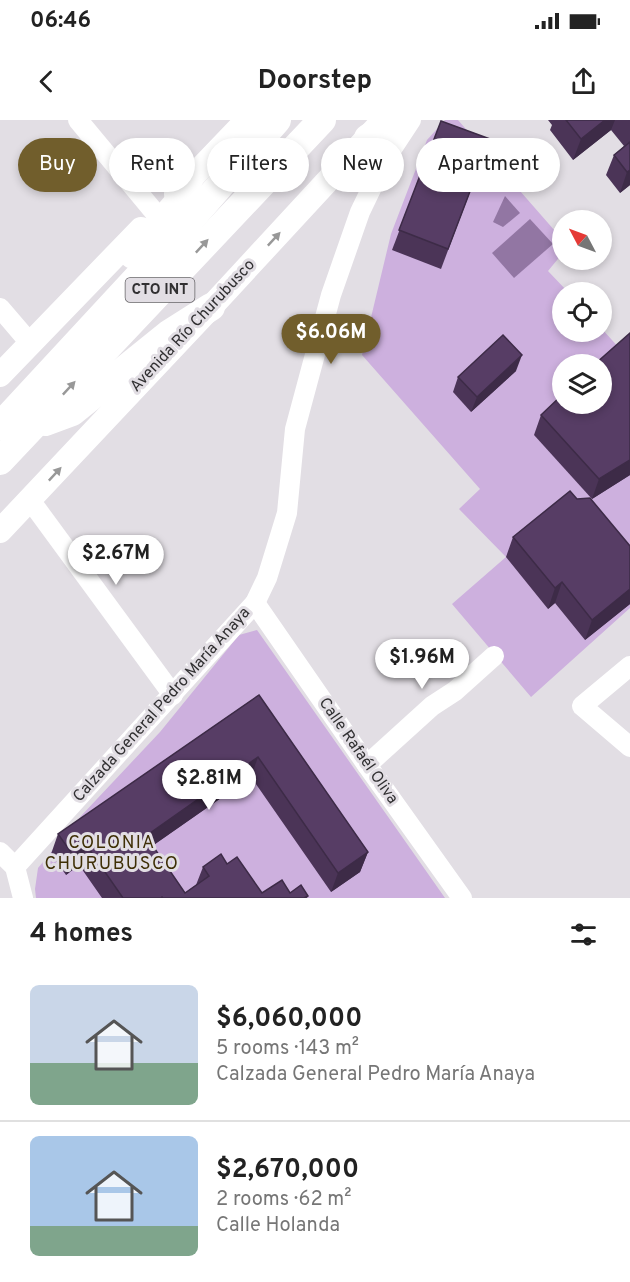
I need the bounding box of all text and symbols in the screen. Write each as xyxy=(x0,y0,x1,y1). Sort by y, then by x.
text: 06:46 xyxy=(30,8,91,35)
text: Doorstep xyxy=(258,64,372,98)
icon: back xyxy=(30,65,63,98)
icon: share xyxy=(567,65,600,98)
chip: Buy xyxy=(18,138,97,192)
chip: Rent xyxy=(109,138,195,192)
chip: Filters xyxy=(207,138,309,192)
chip: New xyxy=(321,138,404,192)
chip: Apartment xyxy=(416,138,560,192)
north arrow xyxy=(552,210,612,270)
map controls xyxy=(552,210,612,414)
one-way arrow xyxy=(267,232,280,247)
one-way arrow xyxy=(195,238,209,253)
street label: Avenida Río Churubusco xyxy=(126,255,260,397)
road number: CTO INT xyxy=(126,278,195,302)
button: locate xyxy=(552,282,612,342)
pin: $6.06M xyxy=(282,314,380,365)
text: $6.06M xyxy=(296,320,366,346)
button: layers xyxy=(552,354,612,414)
one-way arrow xyxy=(62,381,75,396)
one-way arrow xyxy=(48,466,62,481)
pin: $2.67M xyxy=(67,535,165,586)
text: $2.67M xyxy=(82,541,150,567)
street label: Calzada General Pedro María Anaya xyxy=(69,603,255,807)
pin: $1.96M xyxy=(373,639,471,690)
text: $1.96M xyxy=(389,645,455,671)
street label: Calle Rafaél Oliva xyxy=(314,694,402,808)
pin: $2.81M xyxy=(160,760,258,811)
text: $2.81M xyxy=(176,766,242,792)
district label: COLONIA CHURUBUSCO xyxy=(45,832,179,876)
text: 4 homes xyxy=(30,918,133,951)
icon: filters xyxy=(567,918,600,951)
text: $6,060,000 xyxy=(216,1003,362,1036)
icon: home xyxy=(78,1009,150,1081)
text: 5 rooms · 143 m² xyxy=(216,1036,359,1062)
text: Calzada General Pedro María Anaya xyxy=(216,1062,535,1088)
text: $2,670,000 xyxy=(216,1154,359,1187)
icon: home xyxy=(78,1160,150,1232)
text: 2 rooms · 62 m² xyxy=(216,1187,352,1213)
text: Calle Holanda xyxy=(216,1213,340,1239)

